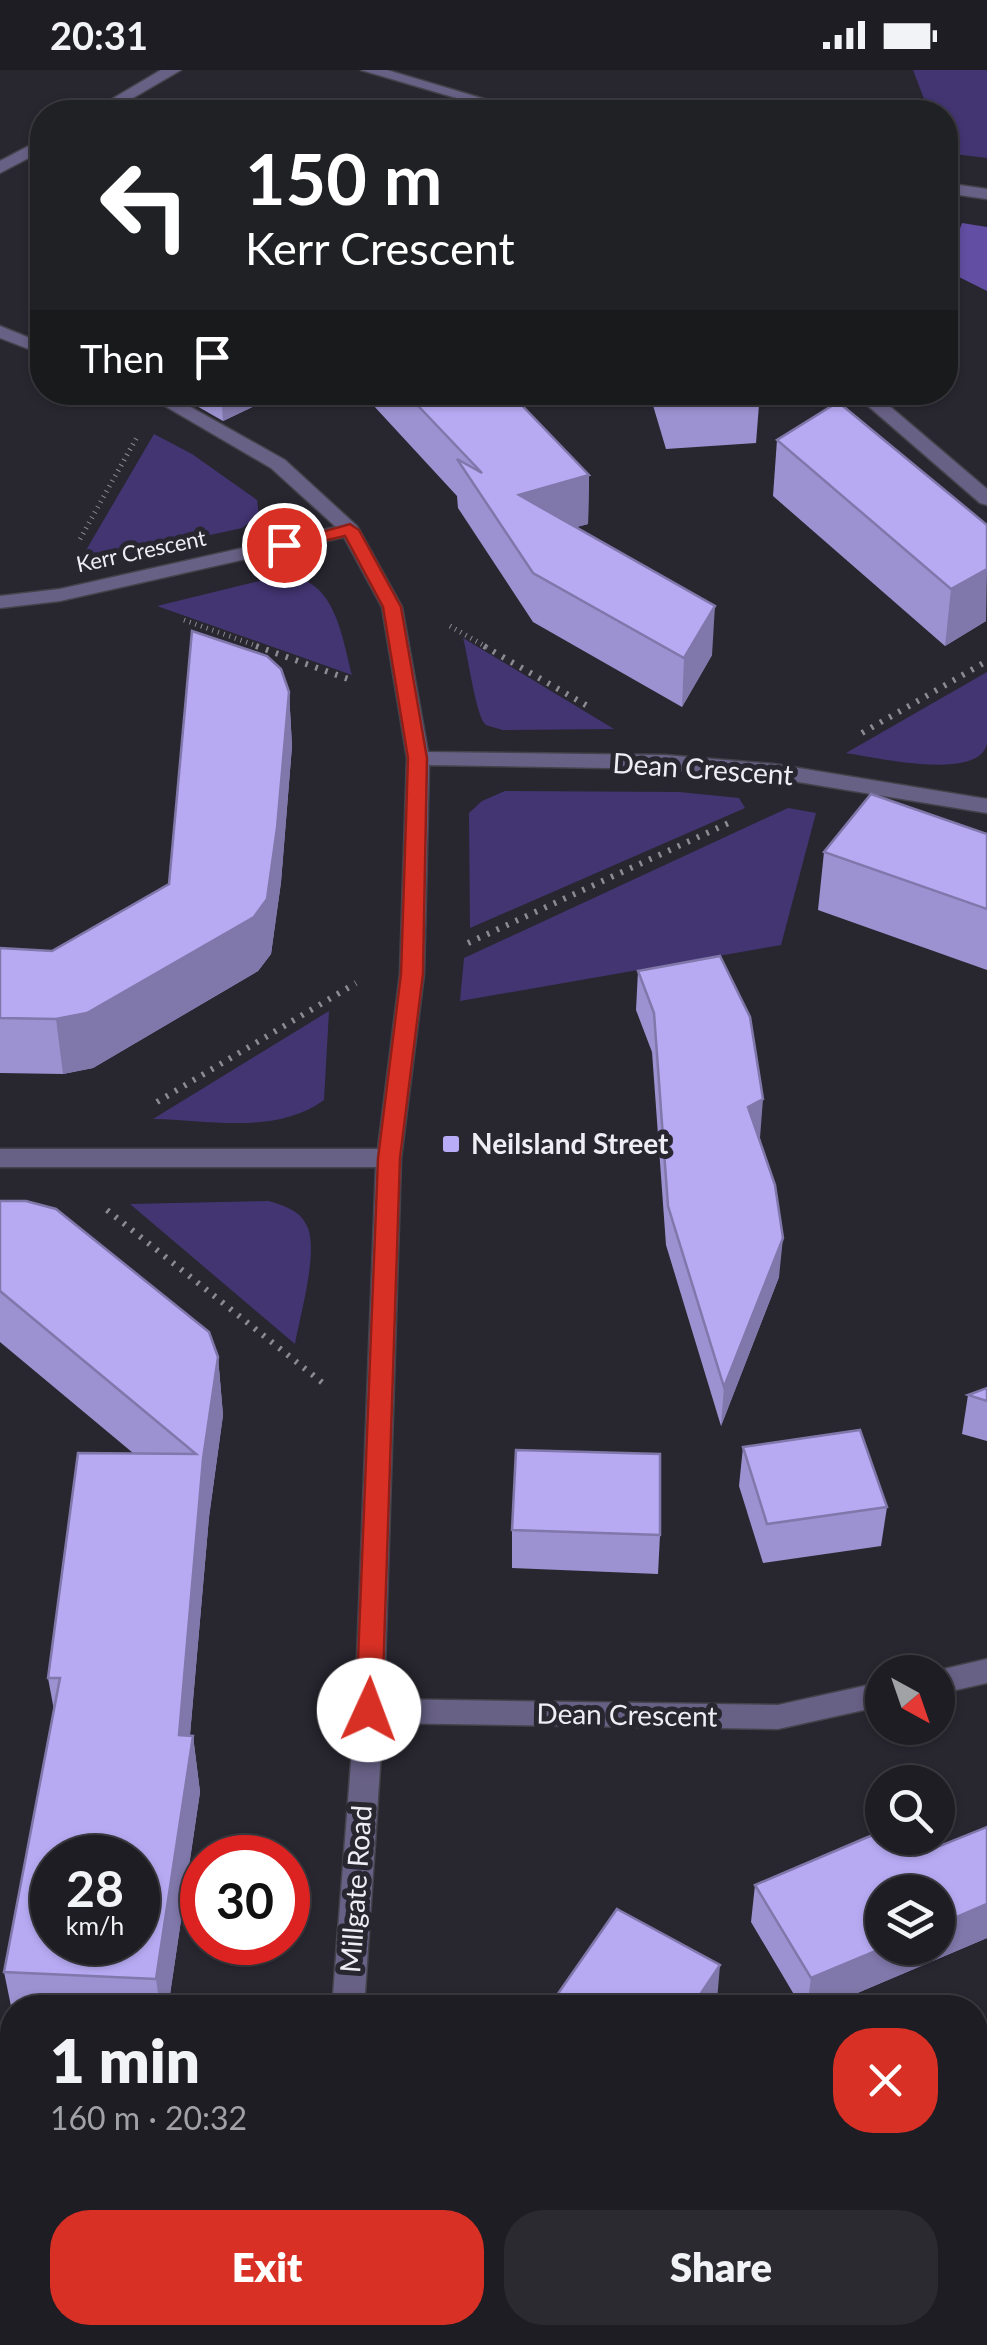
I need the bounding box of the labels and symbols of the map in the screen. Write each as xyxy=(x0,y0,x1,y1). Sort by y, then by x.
pin xyxy=(242,503,327,588)
street label: Kerr Crescent xyxy=(74,524,208,577)
street label: Dean Crescent xyxy=(612,745,795,791)
place label: Neilsland Street xyxy=(471,1126,669,1160)
marker: Neilsland Street xyxy=(440,1133,462,1155)
north arrow xyxy=(865,1655,955,1745)
position arrow xyxy=(317,1658,421,1762)
street label: Dean Crescent xyxy=(536,1695,718,1733)
street label: Millgate Road xyxy=(332,1804,378,1974)
speed limit sign: 30 xyxy=(180,1835,310,1965)

